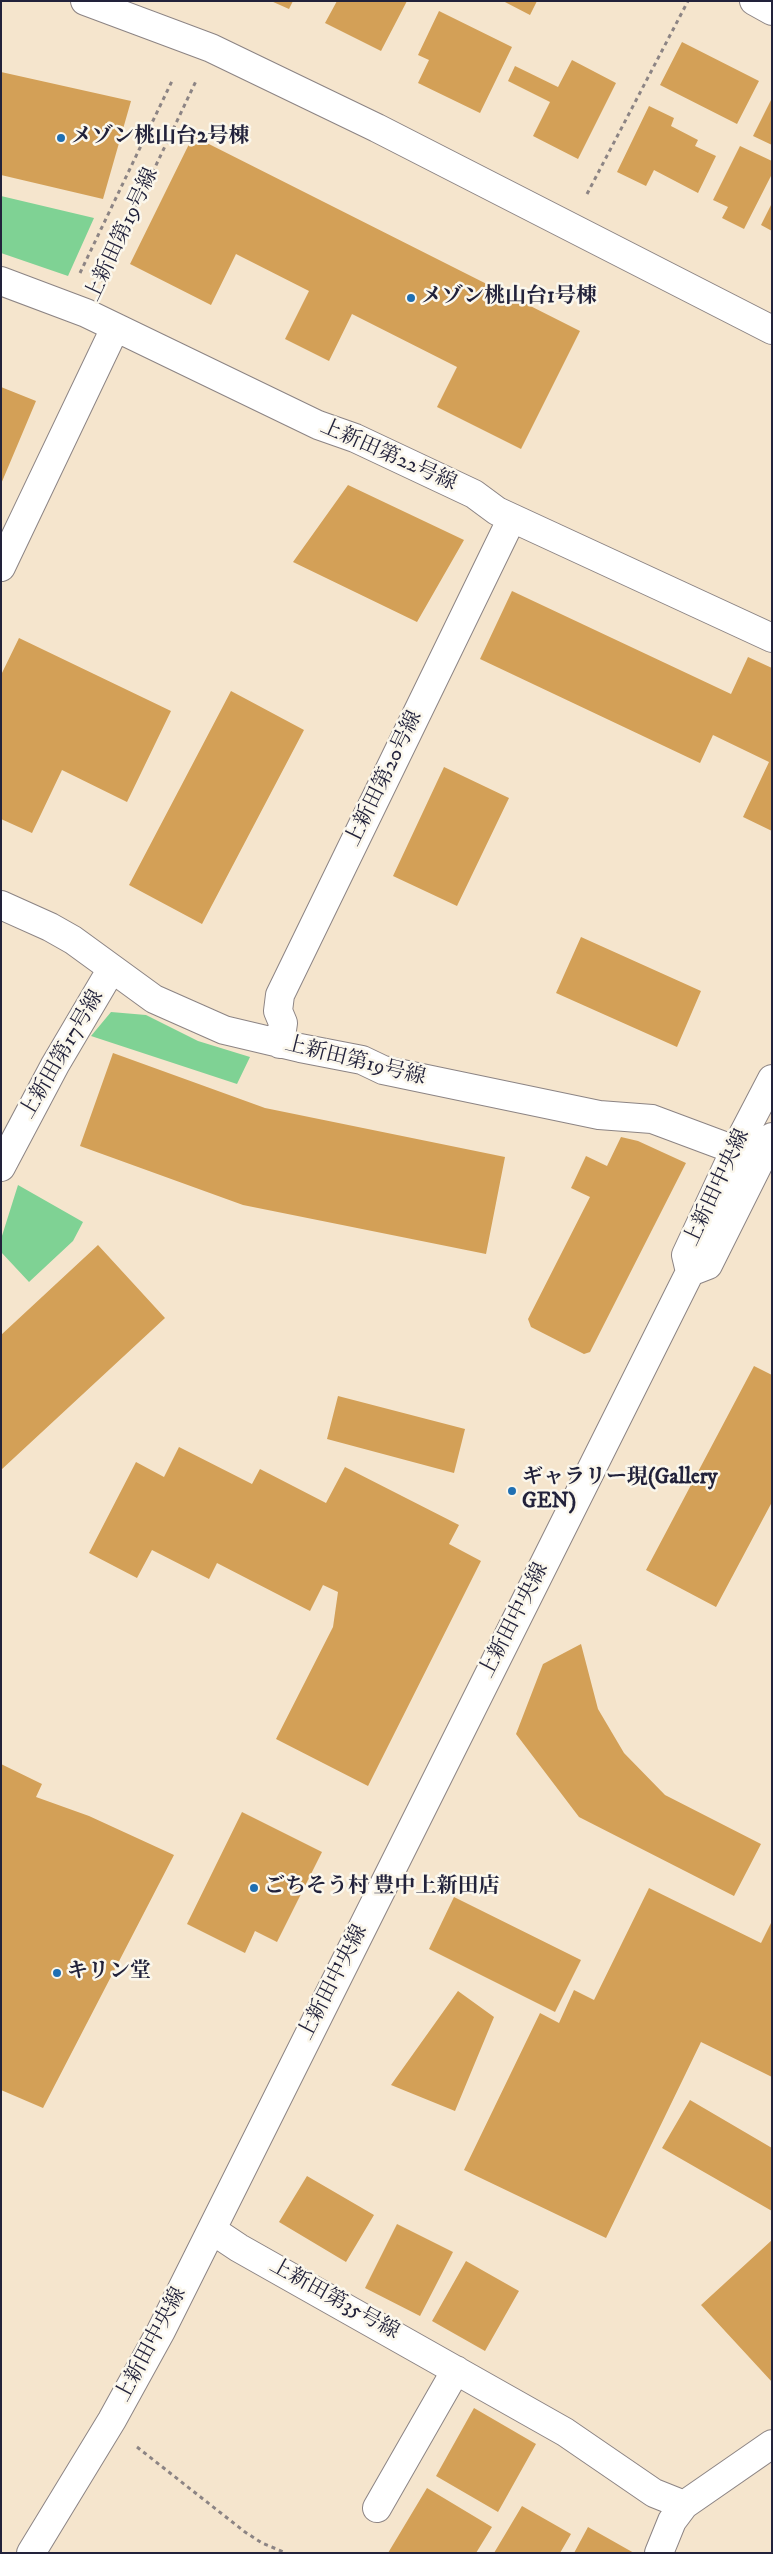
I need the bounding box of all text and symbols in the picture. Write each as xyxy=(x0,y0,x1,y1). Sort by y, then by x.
place label: メゾン桃山台2号棟 xyxy=(71,125,249,151)
marker: メゾン桃山台2号棟 xyxy=(55,132,67,144)
street label: 上新田第19号線 xyxy=(81,164,165,306)
place label: メゾン桃山台1号棟 xyxy=(421,285,597,311)
marker: メゾン桃山台1号棟 xyxy=(405,292,417,304)
street label: 上新田第22号線 xyxy=(316,415,460,497)
street label: 上新田第20号線 xyxy=(341,707,429,851)
street label: 上新田第17号線 xyxy=(16,986,110,1124)
street label: 上新田第19号線 xyxy=(282,1032,428,1092)
street label: 上新田中央線 xyxy=(680,1126,756,1250)
place label: ギャラリー現(Gallery GEN) xyxy=(522,1466,717,1516)
marker: ギャラリー現(Gallery GEN) xyxy=(506,1485,518,1497)
street label: 上新田中央線 xyxy=(475,1559,555,1683)
place label: ごちそう村 豊中上新田店 xyxy=(264,1875,500,1901)
marker: ごちそう村 豊中上新田店 xyxy=(248,1882,260,1894)
street label: 上新田中央線 xyxy=(294,1921,374,2045)
place label: キリン堂 xyxy=(67,1960,151,1986)
marker: キリン堂 xyxy=(51,1967,63,1979)
street label: 上新田第35号線 xyxy=(265,2254,403,2346)
street label: 上新田中央線 xyxy=(111,2283,193,2407)

